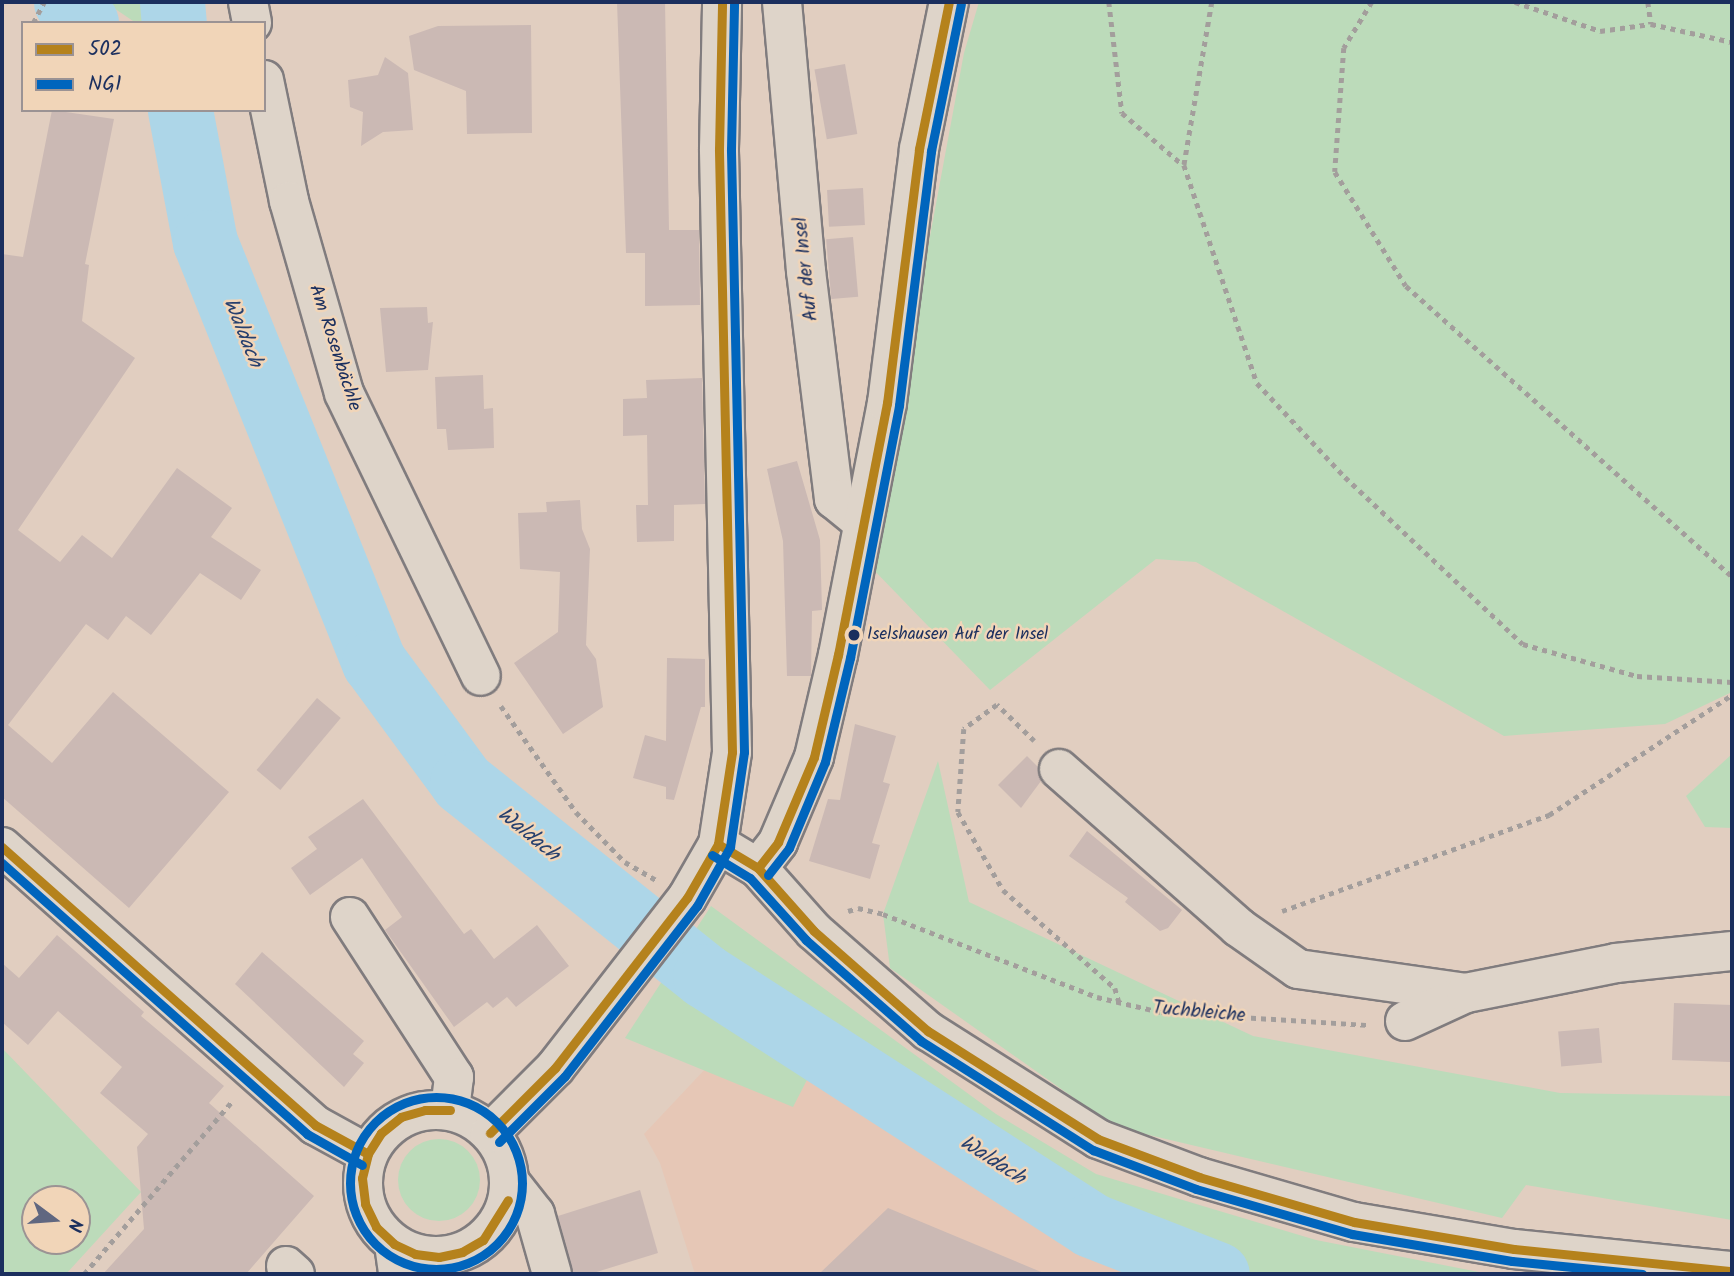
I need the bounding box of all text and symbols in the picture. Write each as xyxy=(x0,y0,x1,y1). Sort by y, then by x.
legend xyxy=(21,21,266,112)
text: 502 xyxy=(88,33,122,66)
text: NG1 xyxy=(88,68,122,101)
street label: Auf der Insel xyxy=(790,216,824,322)
street label: Am Rosenbächle xyxy=(303,282,365,414)
water label: Waldach xyxy=(217,295,267,371)
place label: Iselshausen Auf der Insel xyxy=(867,625,1048,645)
marker: Iselshausen Auf der Insel xyxy=(847,628,861,642)
water label: Waldach xyxy=(492,802,564,868)
street label: Tuchbleiche xyxy=(1152,998,1246,1028)
water label: Waldach xyxy=(955,1131,1029,1191)
north arrow xyxy=(21,1185,91,1255)
text: N xyxy=(58,1215,90,1235)

